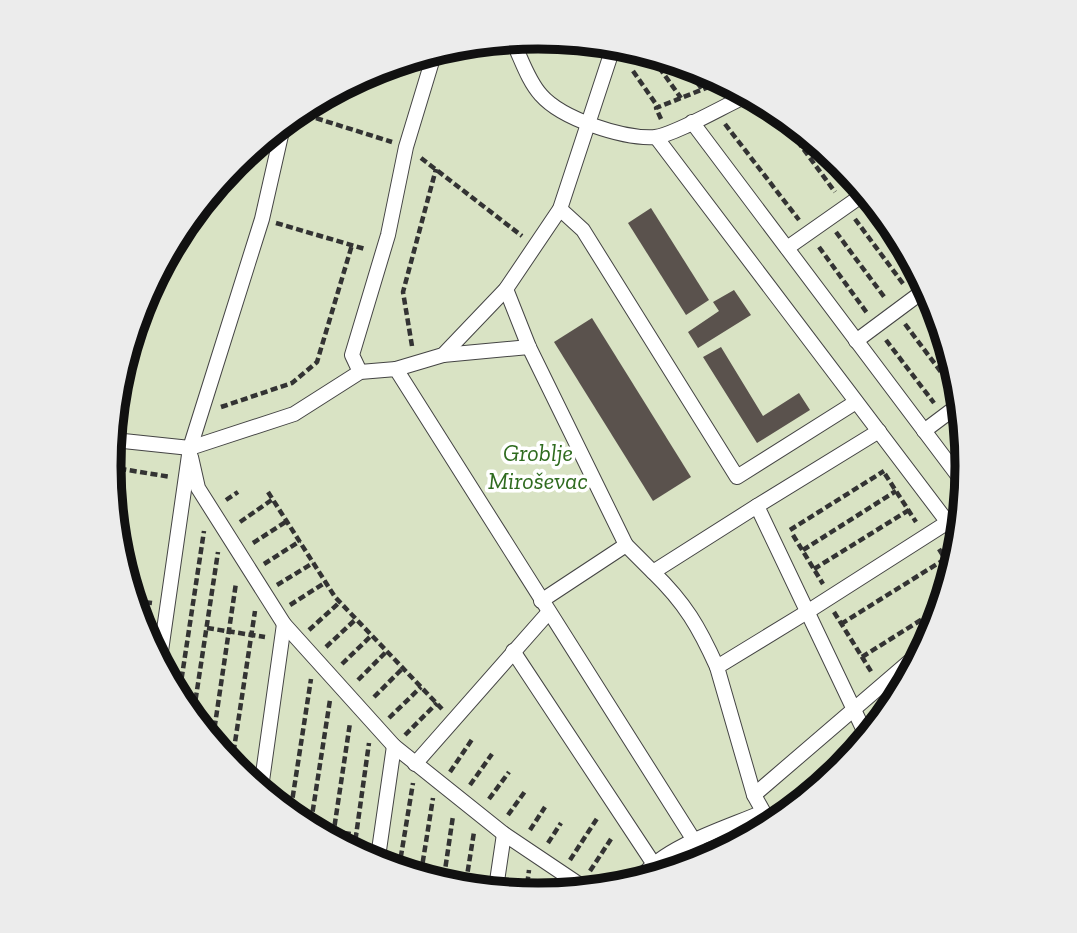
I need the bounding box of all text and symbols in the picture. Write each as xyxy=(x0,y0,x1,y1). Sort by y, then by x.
park label: Groblje Miroševac xyxy=(488,438,588,495)

